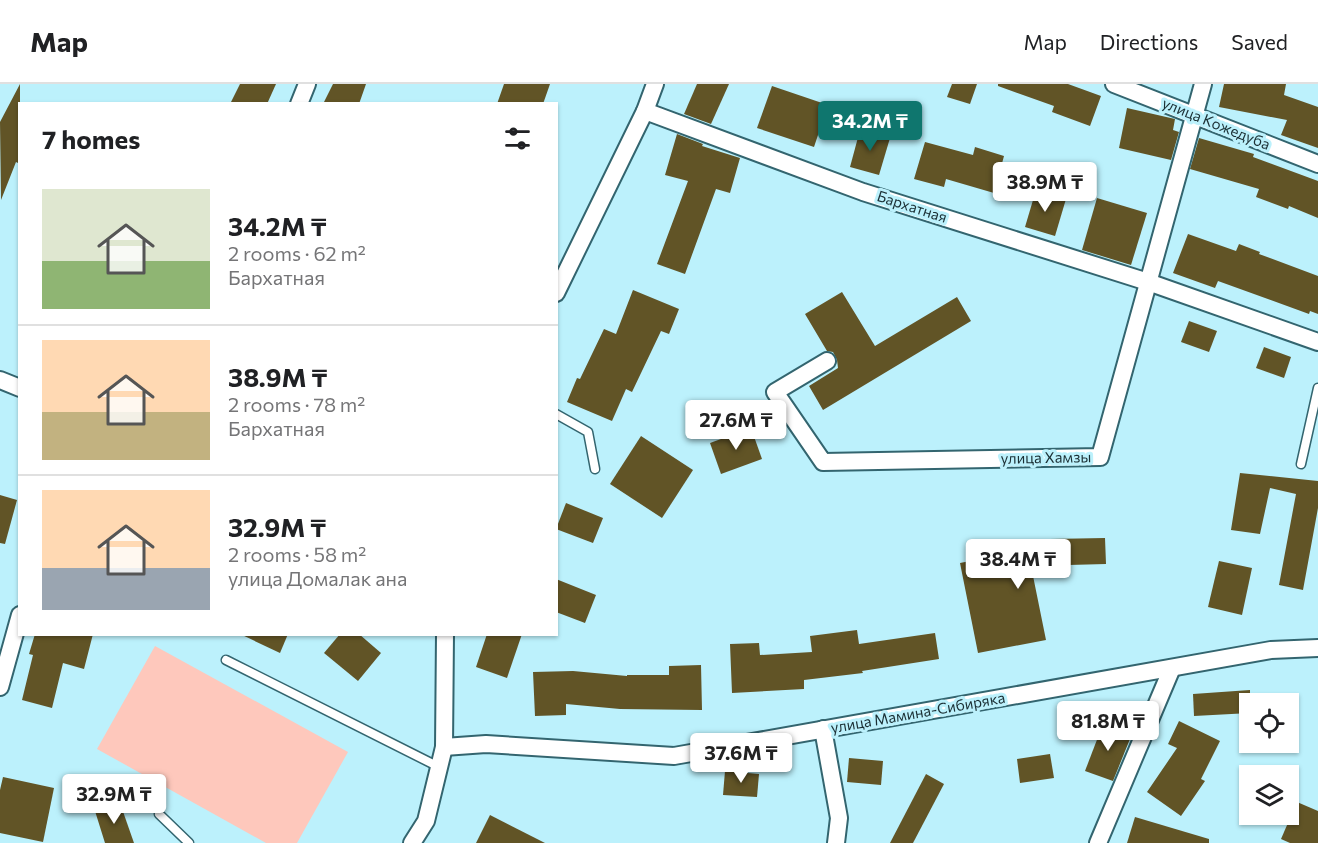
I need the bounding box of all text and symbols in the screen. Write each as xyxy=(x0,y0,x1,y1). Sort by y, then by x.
text: Map xyxy=(30,24,88,58)
text: Map xyxy=(1024,29,1067,54)
text: Directions xyxy=(1100,29,1198,54)
text: Saved xyxy=(1231,29,1288,54)
street label: улица Кожедуба xyxy=(1160,93,1273,153)
pin: 34.2M ₸ xyxy=(815,101,925,152)
text: 34.2M ₸ xyxy=(832,108,908,132)
icon: filters xyxy=(501,122,534,155)
text: 7 homes xyxy=(42,123,140,154)
pin: 38.9M ₸ xyxy=(990,162,1100,213)
text: 38.9M ₸ xyxy=(1007,169,1083,193)
street label: Бархатная xyxy=(875,186,950,226)
text: 34.2M ₸ xyxy=(228,210,327,241)
icon: home xyxy=(90,213,162,285)
text: 2 rooms · 62 m² xyxy=(228,241,366,265)
text: Бархатная xyxy=(228,265,325,289)
text: 38.9M ₸ xyxy=(228,361,327,392)
icon: home xyxy=(90,364,162,436)
text: 2 rooms · 78 m² xyxy=(228,392,365,416)
pin: 27.6M ₸ xyxy=(681,400,791,451)
text: 27.6M ₸ xyxy=(699,407,773,431)
text: Бархатная xyxy=(228,416,325,440)
street label: улица Хамзы xyxy=(1001,447,1091,467)
text: 32.9M ₸ xyxy=(228,511,326,542)
icon: home xyxy=(90,514,162,586)
pin: 38.4M ₸ xyxy=(963,539,1073,590)
text: 2 rooms · 58 m² xyxy=(228,542,366,566)
text: 38.4M ₸ xyxy=(980,546,1056,570)
text: улица Домалак ана xyxy=(228,566,407,590)
street label: улица Мамина-Сибиряка xyxy=(829,688,1006,736)
map controls xyxy=(1239,693,1299,825)
button: locate xyxy=(1239,693,1299,753)
pin: 81.8M ₸ xyxy=(1053,701,1163,752)
text: 81.8M ₸ xyxy=(1071,708,1145,732)
pin: 37.6M ₸ xyxy=(686,733,796,784)
text: 37.6M ₸ xyxy=(704,740,778,764)
button: layers xyxy=(1239,765,1299,825)
pin: 32.9M ₸ xyxy=(59,774,169,825)
text: 32.9M ₸ xyxy=(76,781,152,805)

